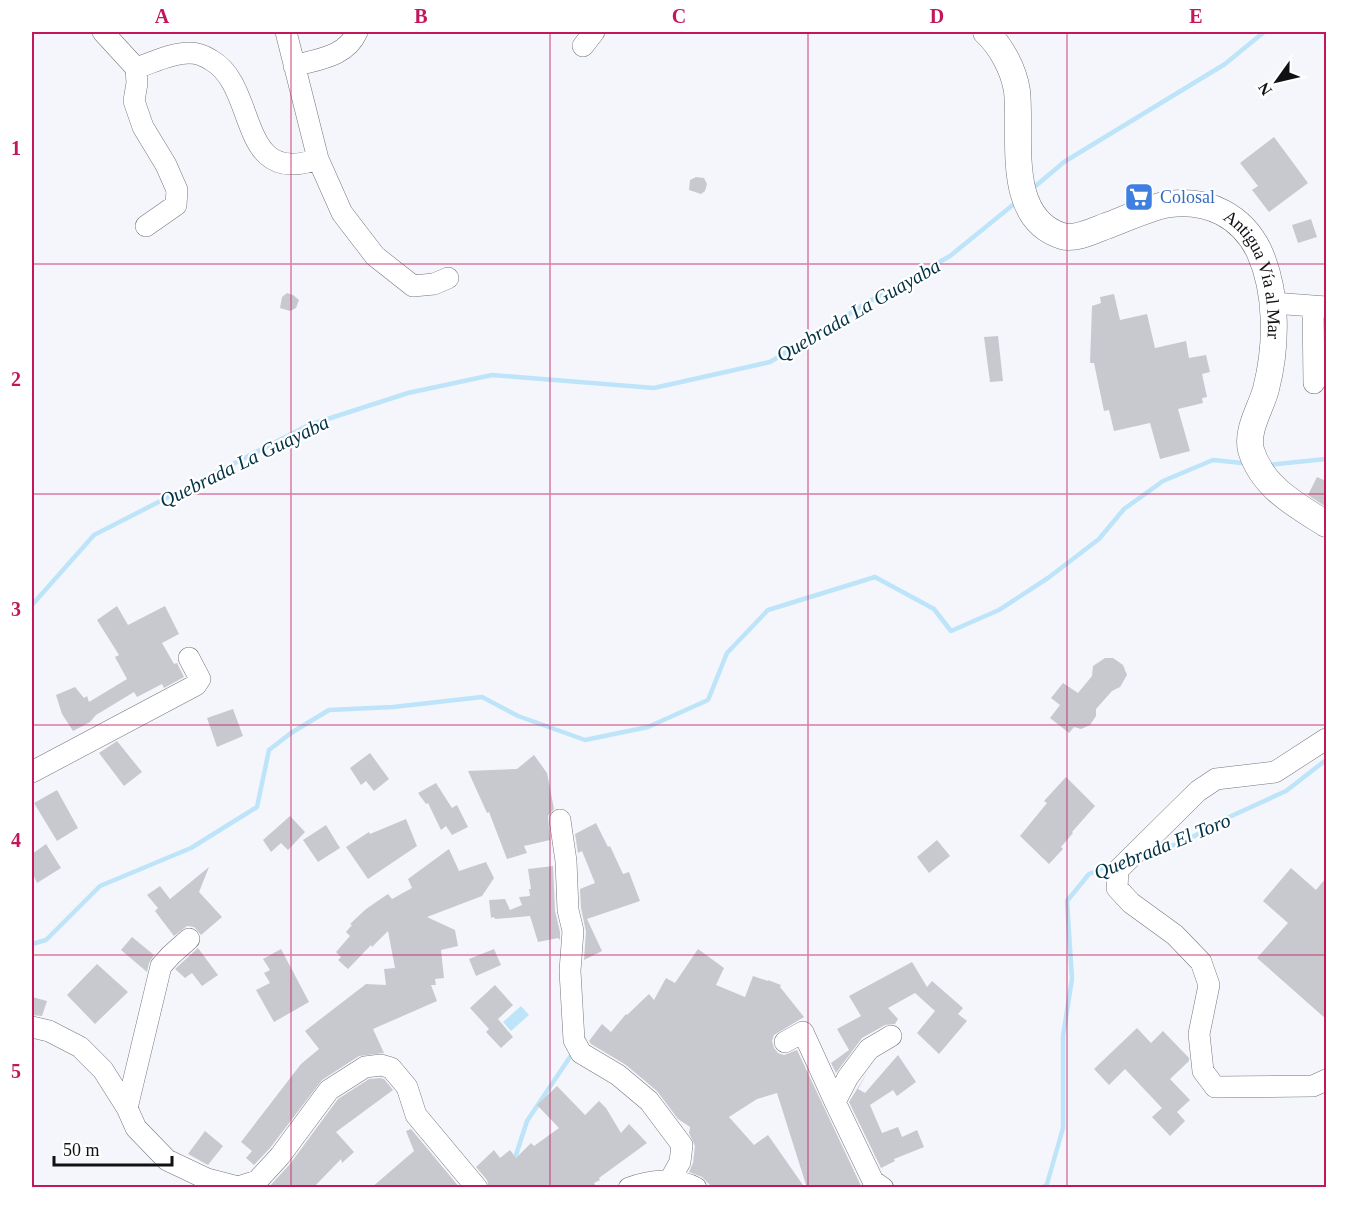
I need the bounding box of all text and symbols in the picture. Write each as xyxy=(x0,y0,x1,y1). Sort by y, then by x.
text: A xyxy=(155,5,170,27)
text: B xyxy=(414,5,428,27)
text: C xyxy=(672,5,686,27)
text: D xyxy=(930,5,944,27)
text: E xyxy=(1189,5,1203,27)
north arrow xyxy=(1247,51,1307,111)
text: N xyxy=(1254,79,1275,99)
text: 1 xyxy=(11,137,21,159)
supermarket icon: Colosal xyxy=(1123,181,1155,213)
place label: Colosal xyxy=(1160,187,1215,207)
street label: Antigua Vía al Mar xyxy=(1220,206,1284,339)
water label: Quebrada La Guayaba xyxy=(772,254,944,367)
text: 2 xyxy=(11,368,21,390)
water label: Quebrada La Guayaba xyxy=(156,410,333,512)
text: 3 xyxy=(11,598,21,620)
water label: Quebrada El Toro xyxy=(1091,809,1233,883)
text: 4 xyxy=(11,829,21,851)
text: 5 xyxy=(11,1060,21,1082)
scale bar xyxy=(54,1129,172,1167)
text: 50 m xyxy=(63,1140,100,1160)

